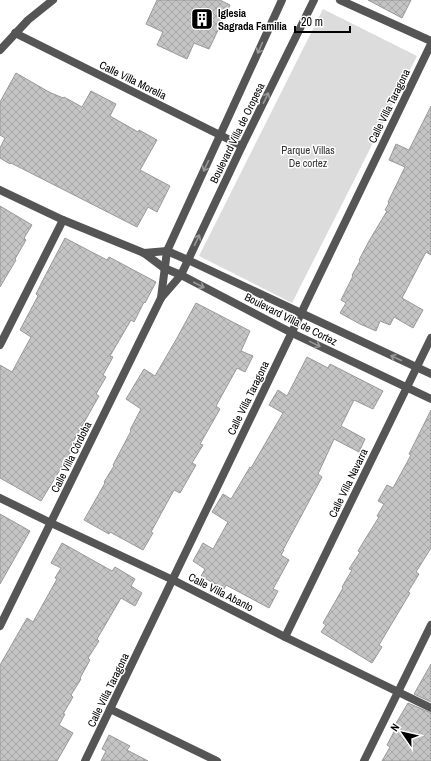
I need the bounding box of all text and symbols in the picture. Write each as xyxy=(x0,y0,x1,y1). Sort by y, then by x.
building icon: Iglesia Sagrada Familia xyxy=(189,6,215,32)
place label: Iglesia Sagrada Familia xyxy=(218,6,287,33)
scale bar xyxy=(295,8,350,34)
text: 20 m xyxy=(301,14,323,30)
one-way arrow xyxy=(256,42,263,54)
street label: Calle Villa Morelia xyxy=(97,58,169,102)
street label: Calle Villa Taragona xyxy=(365,67,413,145)
street label: Boulevard Villa de Oropesa xyxy=(207,80,267,186)
one-way arrow xyxy=(263,92,270,104)
park label: Parque Villas De cortez xyxy=(281,143,335,170)
one-way arrow xyxy=(202,160,209,172)
one-way arrow xyxy=(194,234,201,246)
one-way arrow xyxy=(193,282,205,289)
street label: Boulevard Villa de Cortez xyxy=(242,290,340,349)
one-way arrow xyxy=(309,341,321,348)
one-way arrow xyxy=(390,354,402,361)
street label: Calle Villa Taragona xyxy=(224,359,272,437)
street label: Calle Villa Córdoba xyxy=(48,419,94,495)
street label: Calle Villa Navarra xyxy=(325,446,371,520)
street label: Calle Villa Abanto xyxy=(186,570,256,614)
street label: Calle Villa Taragona xyxy=(84,651,132,729)
north arrow xyxy=(383,713,423,753)
text: N xyxy=(387,721,402,734)

